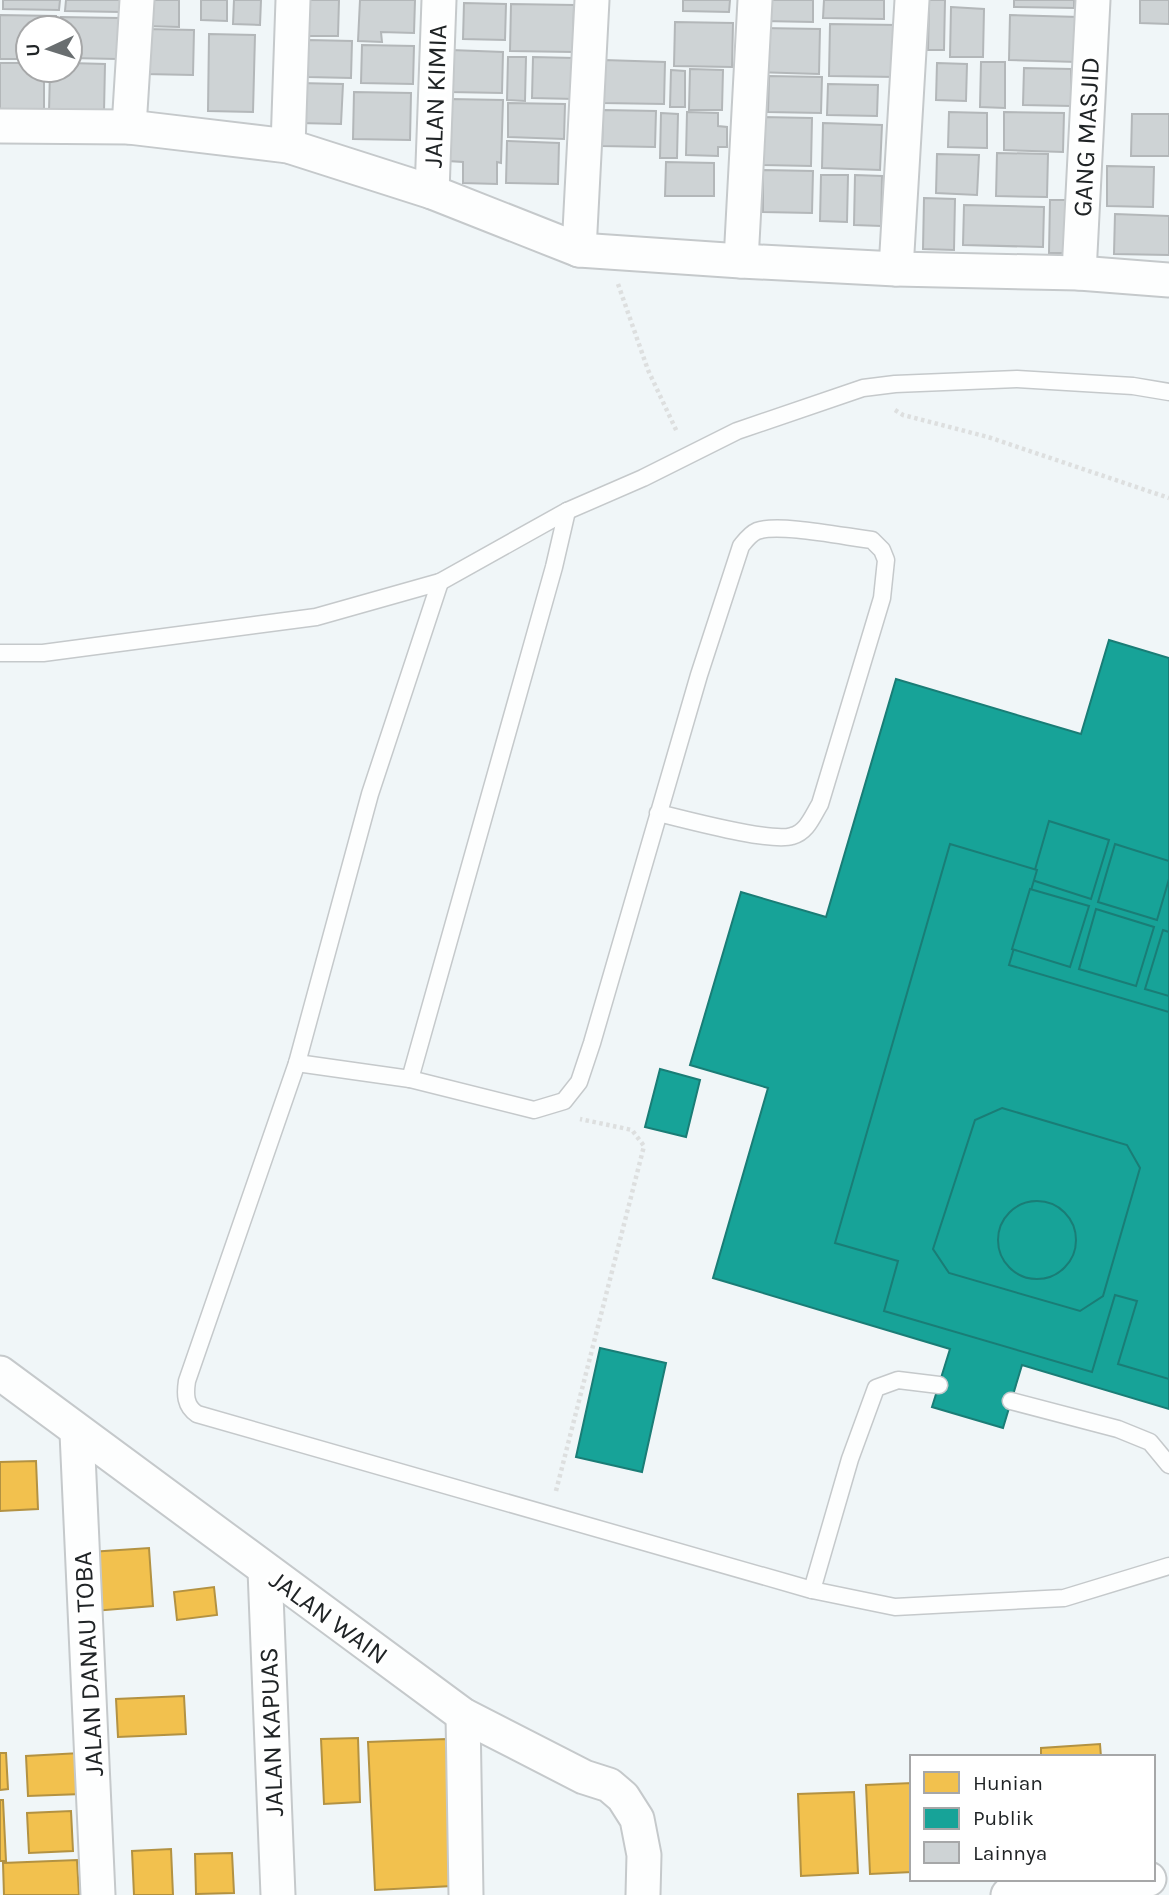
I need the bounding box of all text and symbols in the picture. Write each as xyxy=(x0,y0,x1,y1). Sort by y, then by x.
north arrow xyxy=(14,14,84,84)
street label: JALAN KIMIA xyxy=(417,24,454,168)
text: U xyxy=(22,43,44,57)
street label: GANG MASJID xyxy=(1067,56,1106,218)
street label: JALAN DANAU TOBA xyxy=(67,1551,110,1777)
street label: JALAN WAIN xyxy=(263,1564,394,1671)
street label: JALAN KAPUAS xyxy=(253,1647,290,1817)
legend xyxy=(910,1755,1155,1881)
text: Hunian xyxy=(973,1771,1043,1795)
text: Publik xyxy=(973,1806,1034,1830)
text: Lainnya xyxy=(973,1841,1047,1865)

